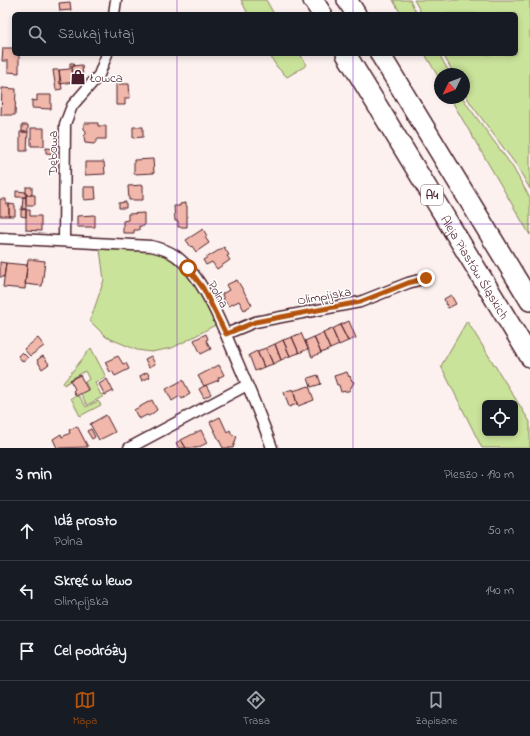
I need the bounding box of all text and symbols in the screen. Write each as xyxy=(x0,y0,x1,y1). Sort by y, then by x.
search box xyxy=(12,12,518,56)
icon: search xyxy=(26,23,48,45)
text: Szukaj tutaj xyxy=(58,23,134,45)
shop icon: Łowca xyxy=(69,68,87,86)
north arrow xyxy=(434,68,470,104)
place label: Łowca xyxy=(89,69,123,88)
street label: Dębowa xyxy=(44,131,63,176)
road number: A4 xyxy=(421,185,443,205)
street label: Aleja Piastów Śląskich xyxy=(435,212,513,323)
route start xyxy=(179,259,197,277)
route end xyxy=(417,269,435,287)
street label: Polna xyxy=(202,278,233,312)
street label: Olimpijska xyxy=(296,282,353,311)
map controls xyxy=(482,400,518,436)
button: locate xyxy=(482,400,518,436)
text: 3 min xyxy=(16,462,52,487)
text: Pieszo · 190 m xyxy=(444,465,514,484)
text: Idź prosto xyxy=(54,510,117,532)
icon: ahead xyxy=(16,520,38,542)
text: 50 m xyxy=(488,521,514,540)
text: Polna xyxy=(54,532,83,551)
text: Skręć w lewo xyxy=(54,570,132,592)
icon: left xyxy=(16,580,38,602)
text: 140 m xyxy=(486,581,514,600)
text: Olimpijska xyxy=(54,592,109,611)
icon: arrive xyxy=(16,640,38,662)
text: Cel podróży xyxy=(54,640,127,662)
tab: Mapa xyxy=(73,689,97,729)
tab: Trasa xyxy=(243,689,270,729)
tab: Zapisane xyxy=(415,689,457,729)

